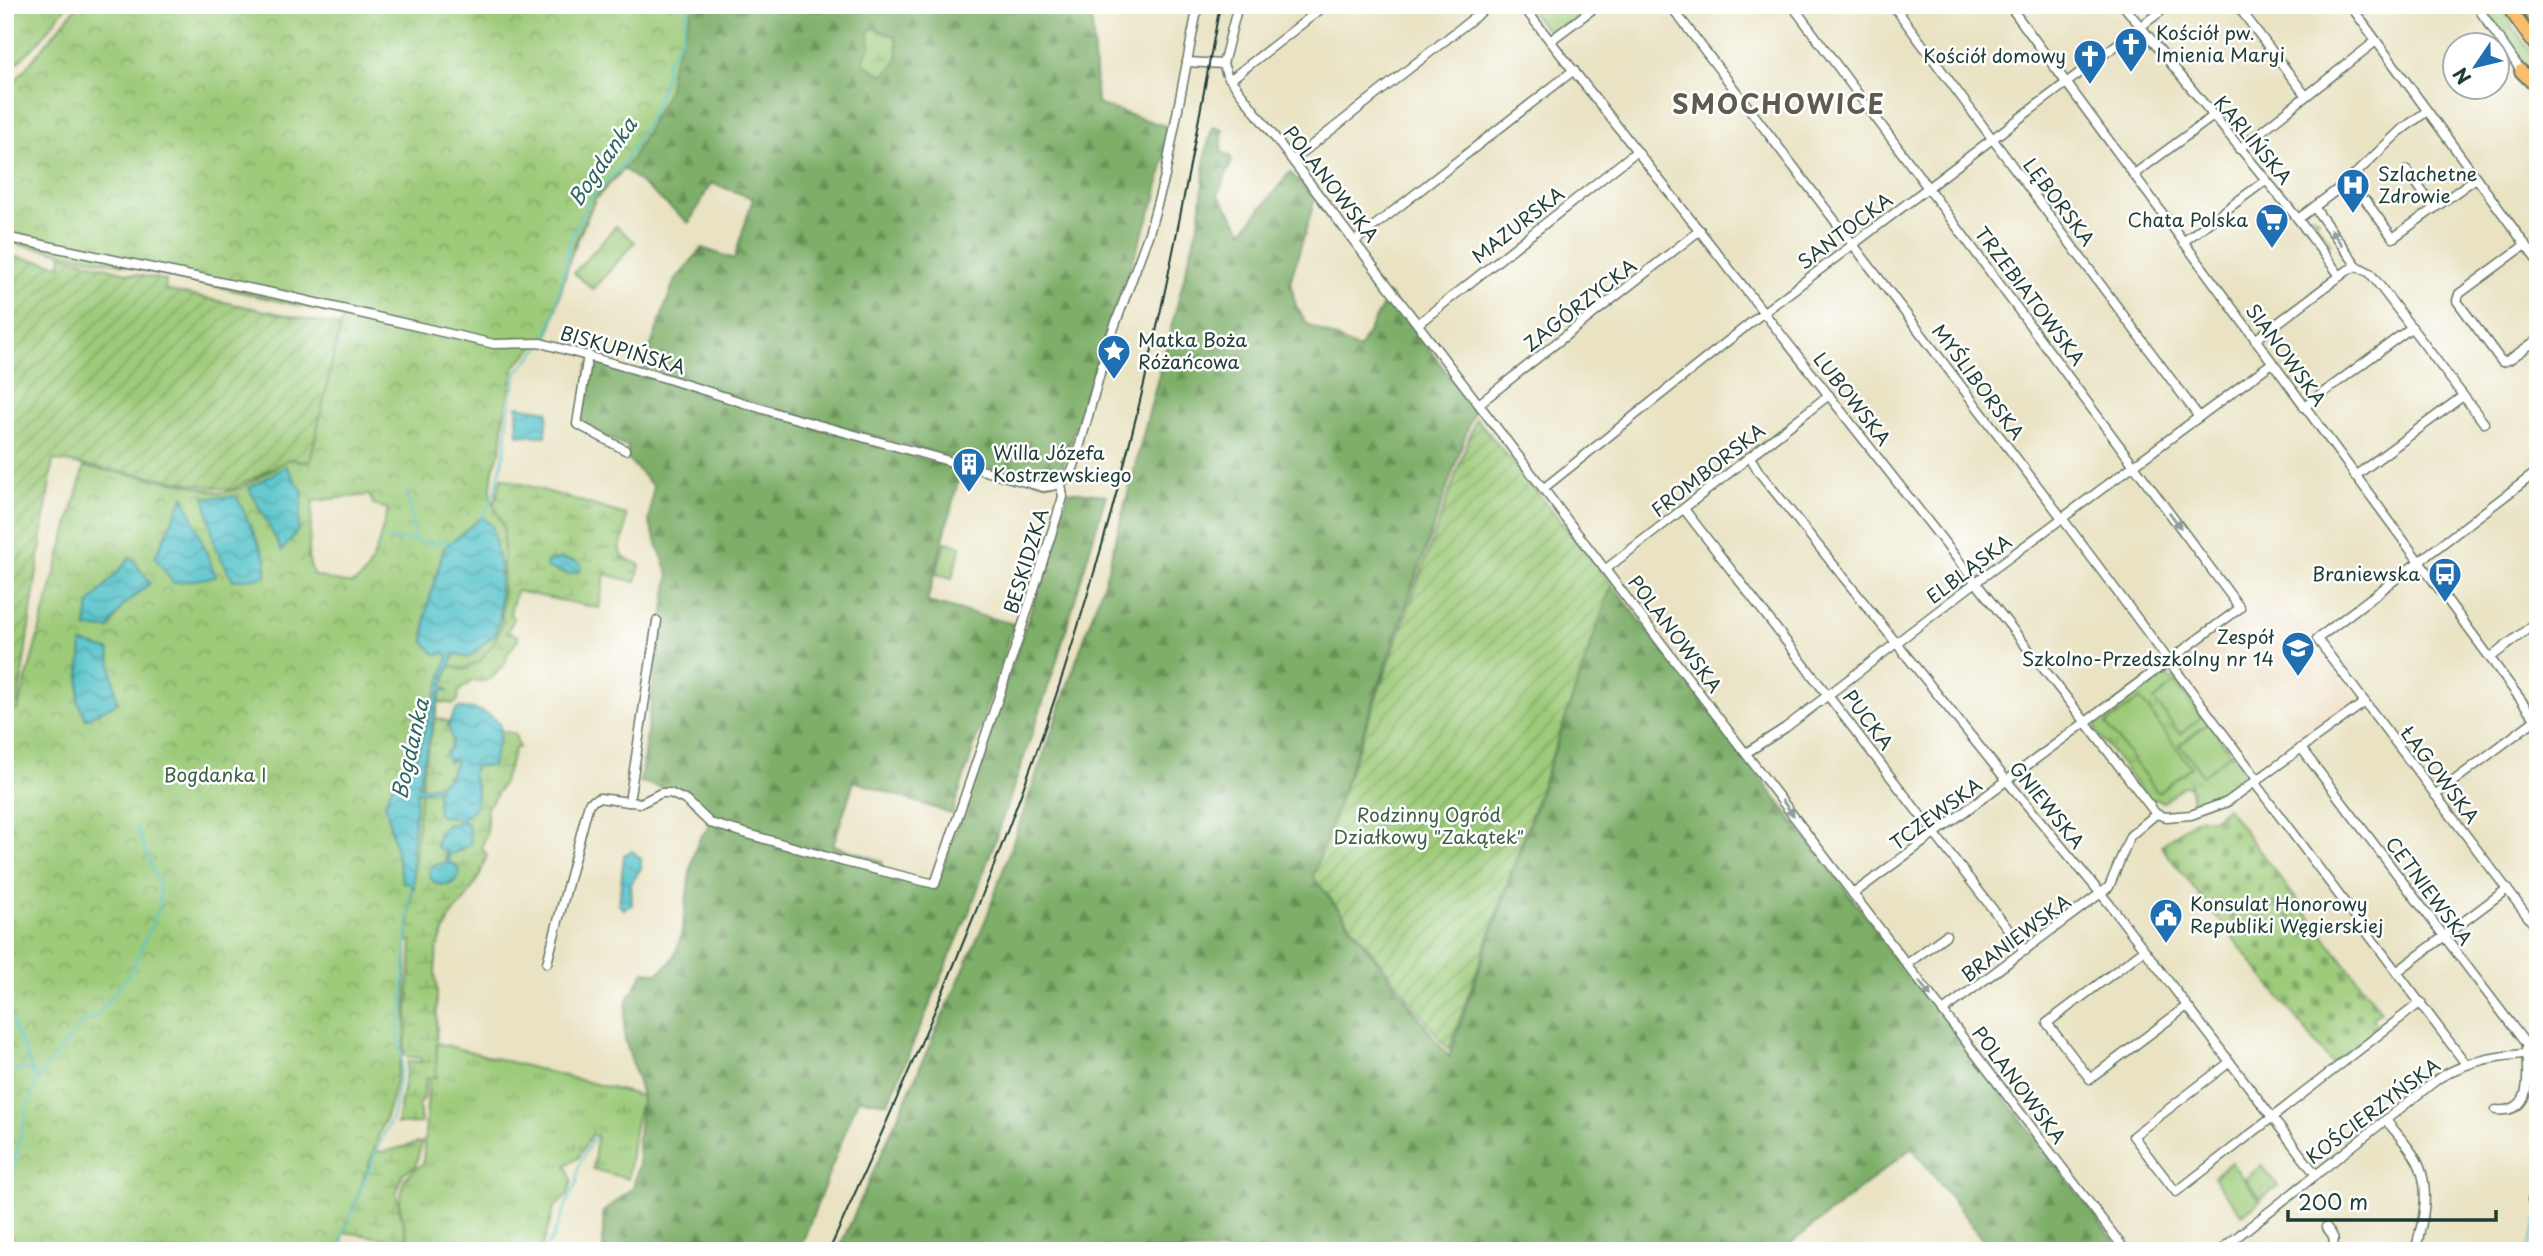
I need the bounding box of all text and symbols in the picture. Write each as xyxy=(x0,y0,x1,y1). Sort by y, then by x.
place label: Kościół pw. Imienia Maryi xyxy=(2156,18,2285,68)
church icon: Kościół pw. Imienia Maryi xyxy=(2112,25,2150,74)
north arrow xyxy=(2442,32,2512,102)
church icon: Kościół domowy xyxy=(2071,37,2109,86)
place label: Kościół domowy xyxy=(1923,41,2066,69)
text: N xyxy=(2445,62,2477,91)
district label: SMOCHOWICE xyxy=(1672,84,1886,123)
street label: KARLIŃSKA xyxy=(2208,89,2299,190)
water label: Bogdanka xyxy=(559,109,644,212)
street label: POLANOWSKA xyxy=(1277,119,1386,247)
street label: LĘBORSKA xyxy=(2017,151,2102,251)
place label: Szlachetne Zdrowie xyxy=(2378,159,2478,209)
hospital icon: Szlachetne Zdrowie xyxy=(2334,166,2372,215)
street label: MAZURSKA xyxy=(1465,179,1570,269)
street label: SANTOCKA xyxy=(1791,185,1898,275)
supermarket icon: Chata Polska xyxy=(2253,201,2291,250)
place label: Chata Polska xyxy=(2128,205,2248,233)
street label: TRZEBIATOWSKA xyxy=(1969,220,2093,371)
one-way arrow xyxy=(2329,228,2343,246)
street label: ZAGÓRZYCKA xyxy=(1517,251,1642,357)
street label: SIANOWSKA xyxy=(2240,297,2334,412)
street label: BISKUPIŃSKA xyxy=(557,318,689,380)
street label: MYŚLIBORSKA xyxy=(1926,318,2032,445)
place label: Matka Boża Różańcowa xyxy=(1138,325,1247,375)
place icon: Matka Boża Różańcowa xyxy=(1095,332,1133,381)
street label: LUBOWSKA xyxy=(1807,346,1898,451)
street label: FROMBORSKA xyxy=(1644,416,1770,523)
place label: Willa Józefa Kostrzewskiego xyxy=(993,438,1131,488)
building icon: Willa Józefa Kostrzewskiego xyxy=(950,445,988,494)
street label: BESKIDZKA xyxy=(996,505,1054,617)
one-way arrow xyxy=(2168,511,2182,529)
street label: ELBLĄSKA xyxy=(1920,527,2017,609)
bus stop icon: Braniewska xyxy=(2426,555,2464,604)
place label: Braniewska xyxy=(2312,559,2420,587)
street label: POLANOWSKA xyxy=(1622,569,1729,698)
place label: Zespół Szkolno-Przedszkolny nr 14 xyxy=(2022,622,2274,672)
school or university icon: Zespół Szkolno-Przedszkolny nr 14 xyxy=(2279,629,2317,678)
street label: PUCKA xyxy=(1837,683,1901,755)
water label: Bogdanka xyxy=(382,694,436,802)
street label: ŁAGOWSKA xyxy=(2394,719,2487,829)
street label: GNIEWSKA xyxy=(2004,755,2092,854)
park label: Bogdanka I xyxy=(164,760,266,788)
street label: TCZEWSKA xyxy=(1884,770,1987,856)
one-way arrow xyxy=(1780,798,1795,816)
park label: Rodzinny Ogród Działkowy "Zakątek" xyxy=(1334,800,1524,850)
street label: CETNIEWSKA xyxy=(2380,830,2480,951)
street label: BRANIEWSKA xyxy=(1955,887,2076,988)
place label: Konsulat Honorowy Republiki Węgierskiej xyxy=(2190,889,2383,939)
public building icon: Konsulat Honorowy Republiki Węgierskiej xyxy=(2147,896,2185,945)
one-way arrow xyxy=(1918,979,1933,997)
street label: POLANOWSKA xyxy=(1966,1020,2073,1149)
street label: KOŚCIERZYŃSKA xyxy=(2300,1050,2445,1170)
scale bar xyxy=(2288,1179,2496,1223)
text: 200 m xyxy=(2298,1185,2368,1217)

